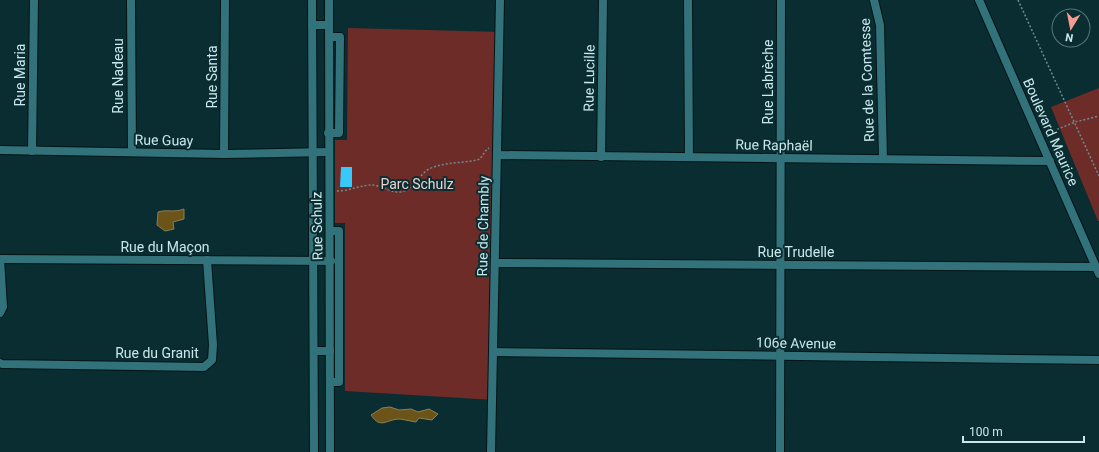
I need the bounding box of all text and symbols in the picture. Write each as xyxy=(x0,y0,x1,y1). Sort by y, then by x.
north arrow xyxy=(1051,8,1091,48)
street label: Rue de la Comtesse xyxy=(857,18,877,142)
text: N xyxy=(1064,30,1074,44)
street label: Rue Nadeau xyxy=(110,38,126,114)
street label: Rue Labrèche xyxy=(760,40,776,124)
street label: Rue Maria xyxy=(12,44,28,106)
street label: Rue Lucille xyxy=(580,44,598,112)
street label: Rue Santa xyxy=(204,45,220,109)
street label: Boulevard Maurice xyxy=(1020,76,1082,188)
street label: Rue Guay xyxy=(135,131,194,149)
street label: Rue Raphaël xyxy=(735,136,813,154)
street label: Rue de Chambly xyxy=(474,175,492,276)
park label: Parc Schulz xyxy=(380,176,454,192)
street label: Rue Schulz xyxy=(308,191,326,260)
street label: Rue du Maçon xyxy=(120,239,210,255)
street label: Rue Trudelle xyxy=(758,244,834,260)
street label: 106e Avenue xyxy=(756,334,836,352)
street label: Rue du Granit xyxy=(115,345,199,361)
scale bar xyxy=(963,418,1084,444)
text: 100 m xyxy=(969,425,1003,439)

